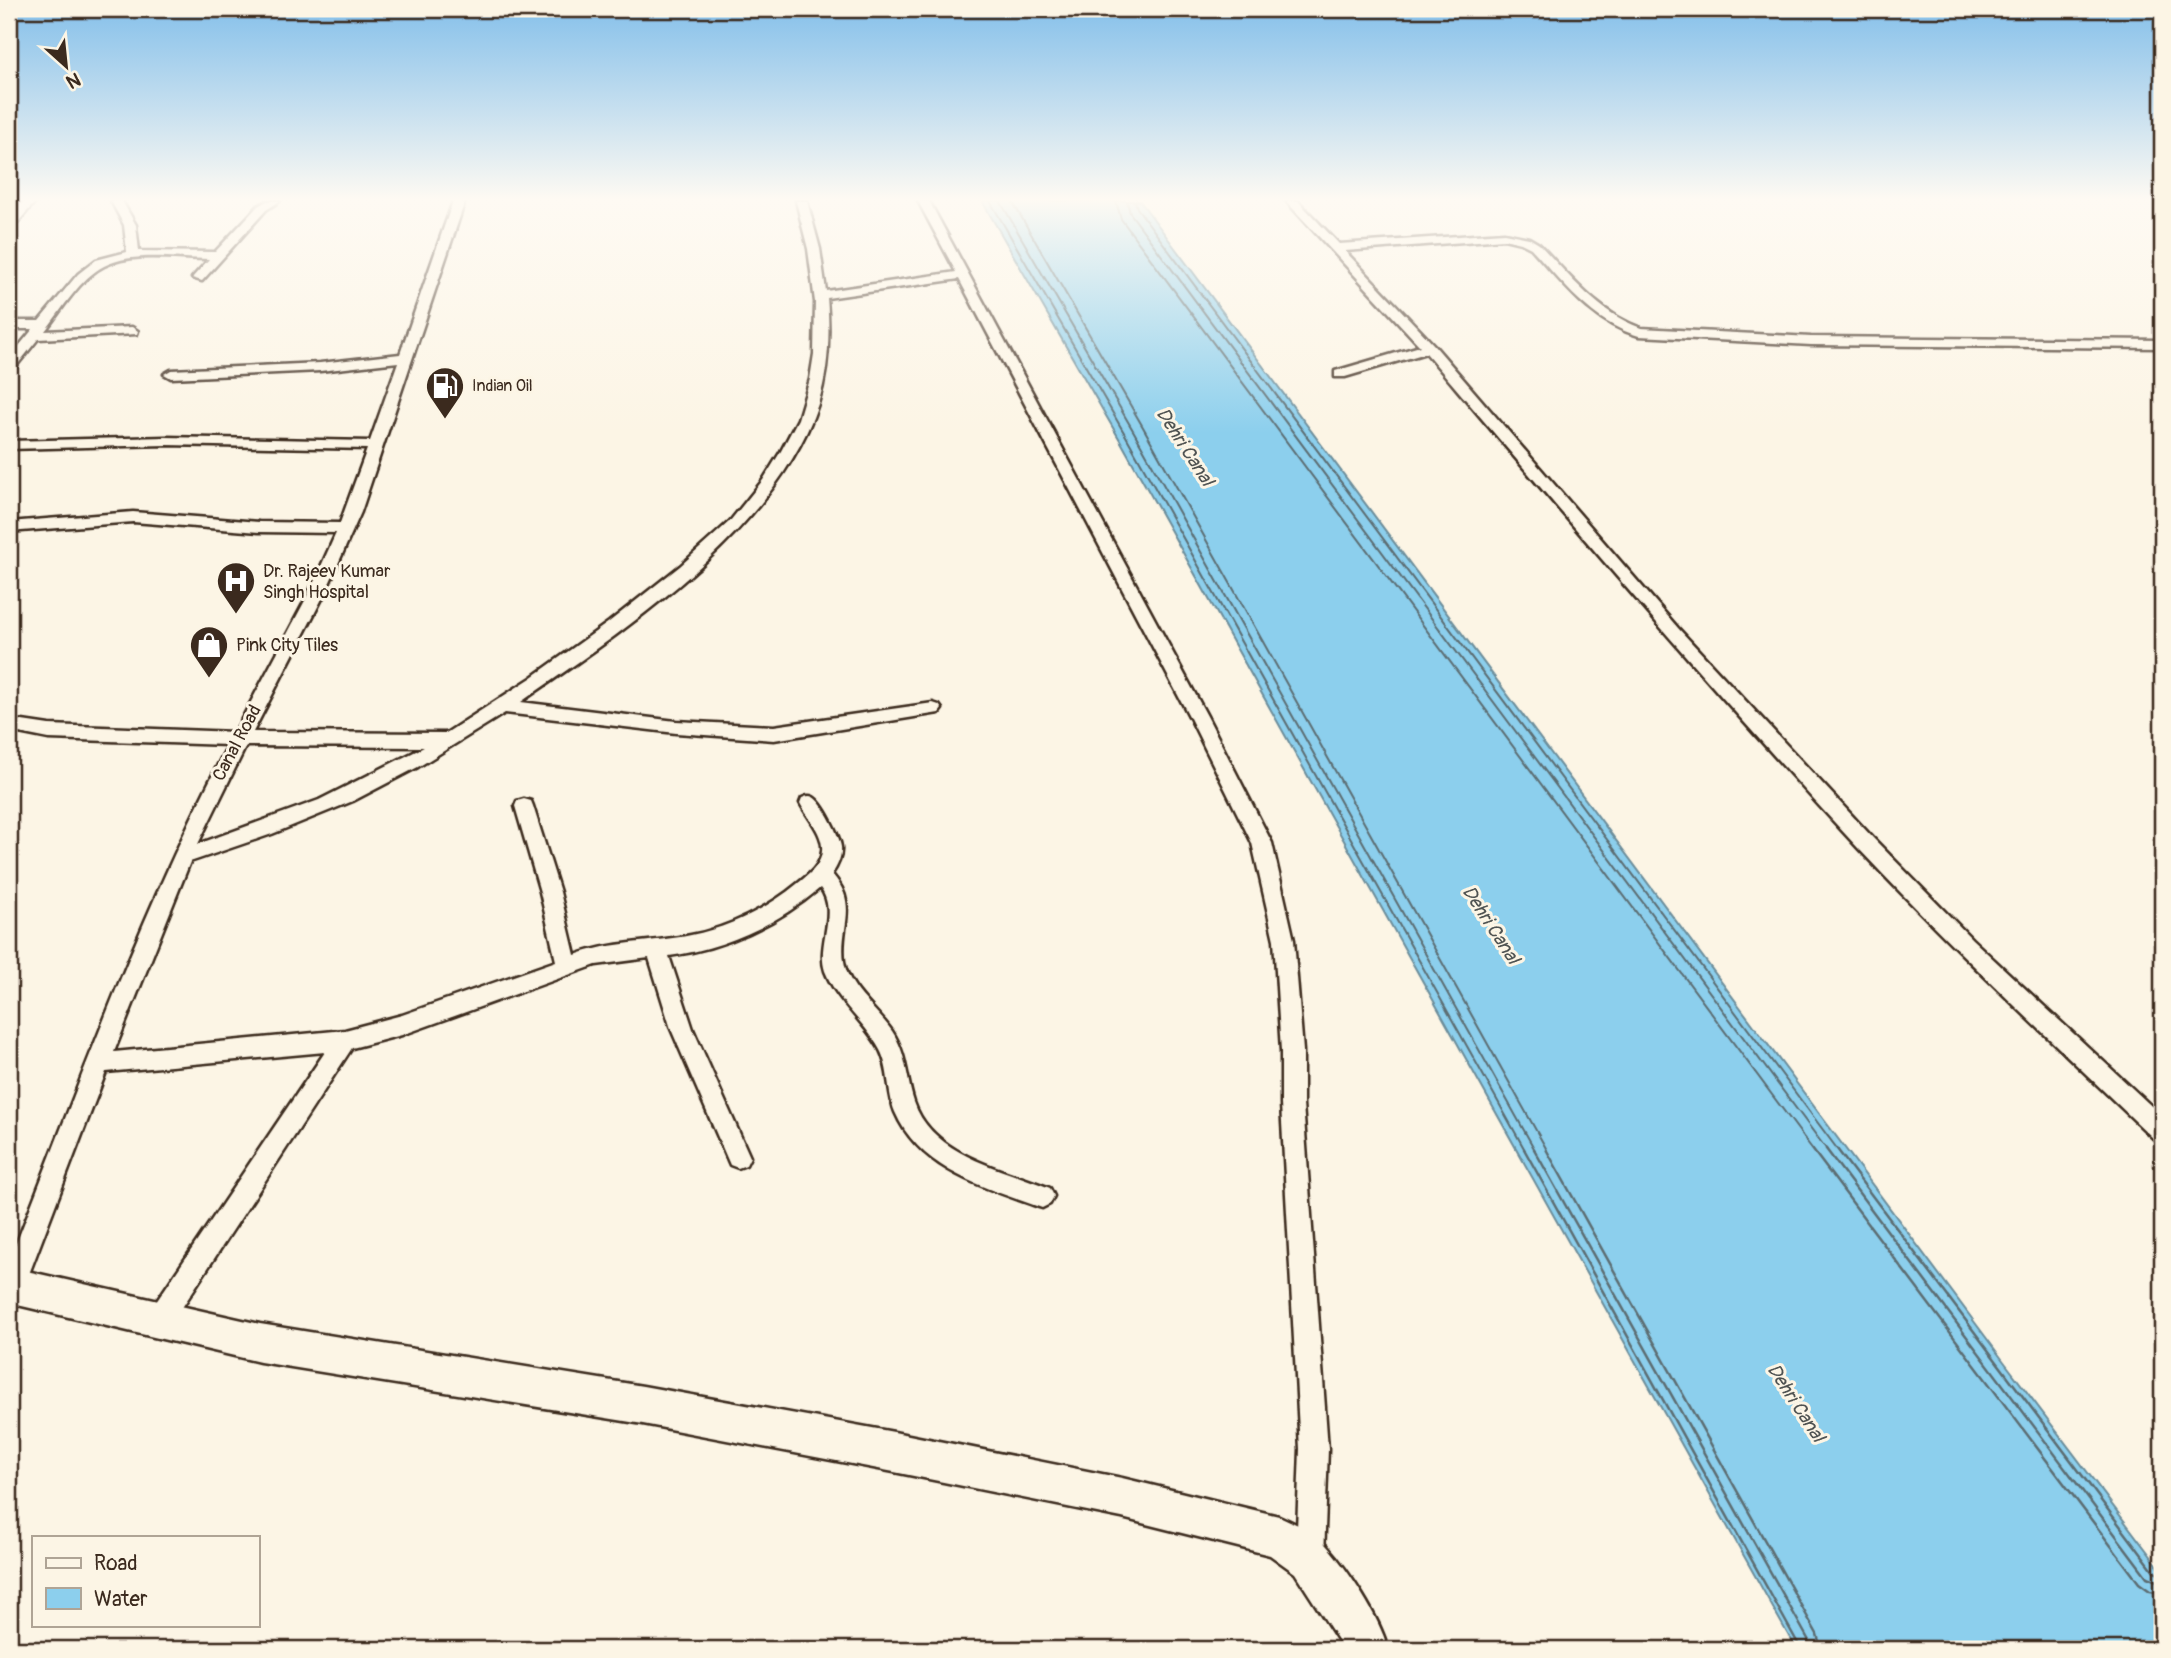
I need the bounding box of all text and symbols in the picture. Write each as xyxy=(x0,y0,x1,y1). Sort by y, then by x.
north arrow xyxy=(32,32,102,102)
text: N xyxy=(62,67,84,94)
fuel station icon: Indian Oil xyxy=(424,365,466,420)
place label: Indian Oil xyxy=(472,376,533,396)
water label: Dehri Canal xyxy=(1151,403,1221,493)
hospital icon: Dr. Rajeev Kumar Singh Hospital xyxy=(215,560,257,615)
place label: Dr. Rajeev Kumar Singh Hospital xyxy=(263,560,391,604)
shop icon: Pink City Tiles xyxy=(188,624,230,679)
place label: Pink City Tiles xyxy=(236,634,338,657)
street label: Canal Road xyxy=(207,701,267,785)
water label: Dehri Canal xyxy=(1457,881,1527,971)
water label: Dehri Canal xyxy=(1762,1359,1832,1449)
legend xyxy=(32,1536,259,1626)
text: Road xyxy=(94,1550,138,1577)
text: Water xyxy=(94,1586,148,1613)

